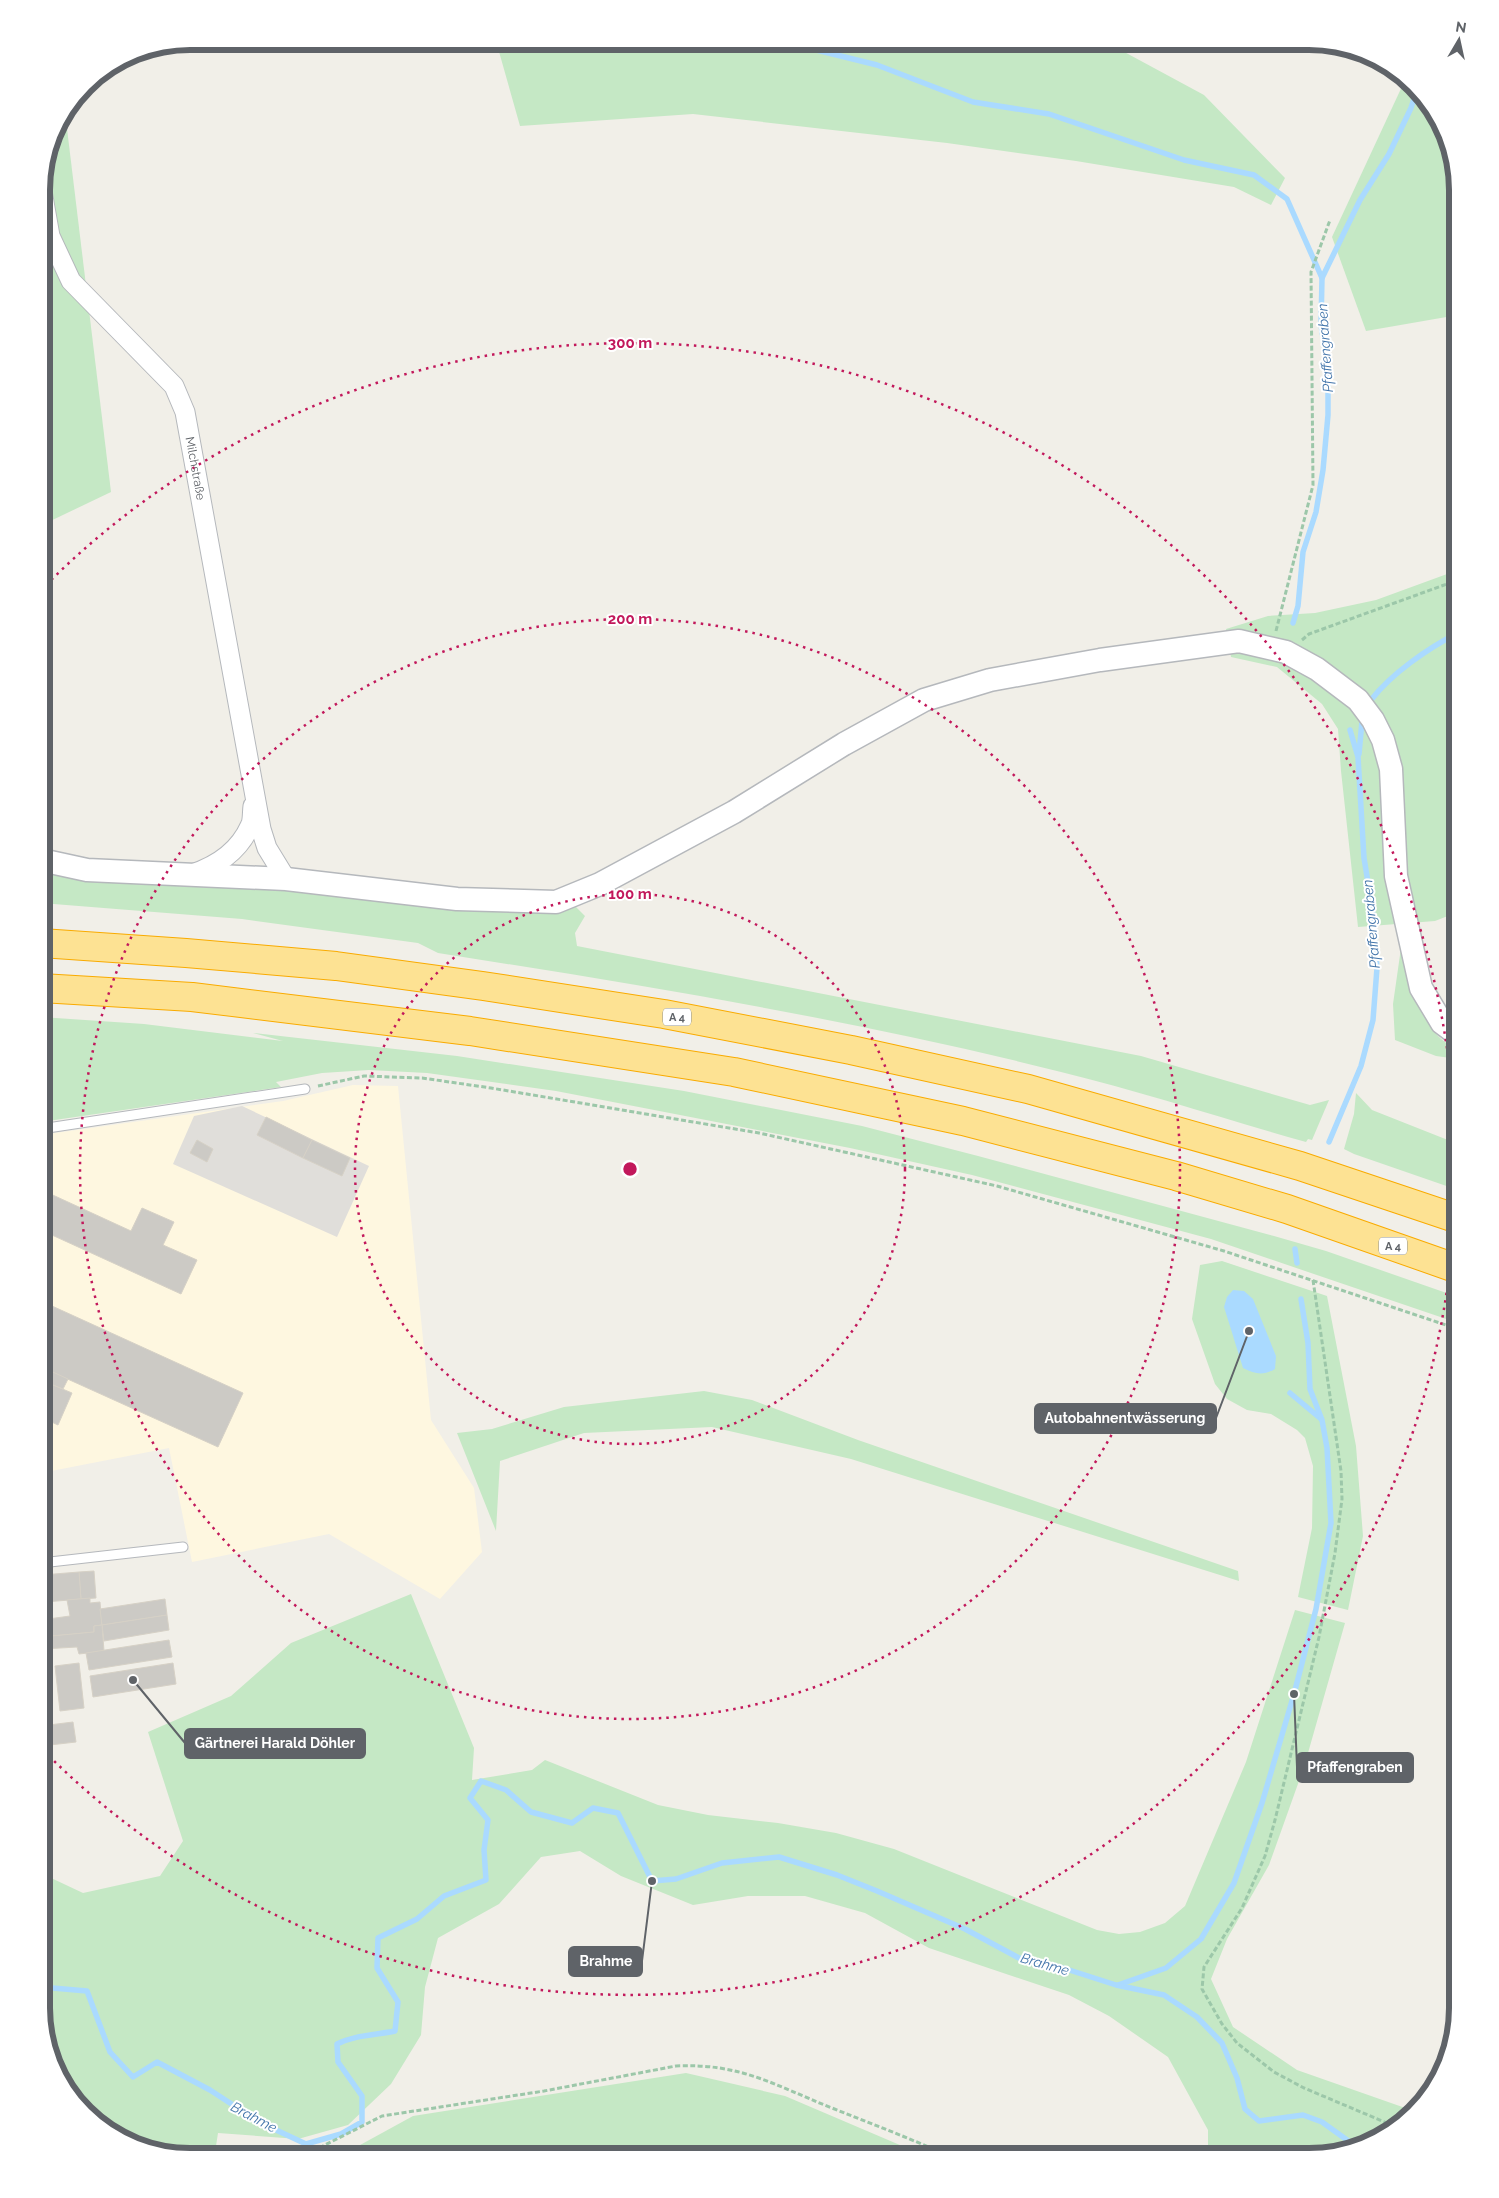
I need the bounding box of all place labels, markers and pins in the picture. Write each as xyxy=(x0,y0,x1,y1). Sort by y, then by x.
centre of rings xyxy=(621,1160,639,1178)
callout: Autobahnentwässerung xyxy=(1035,1404,1216,1433)
callout: Gärtnerei Harald Döhler xyxy=(185,1729,365,1758)
callout: Pfaffengraben xyxy=(1297,1753,1413,1782)
callout: Brahme xyxy=(569,1947,642,1976)

